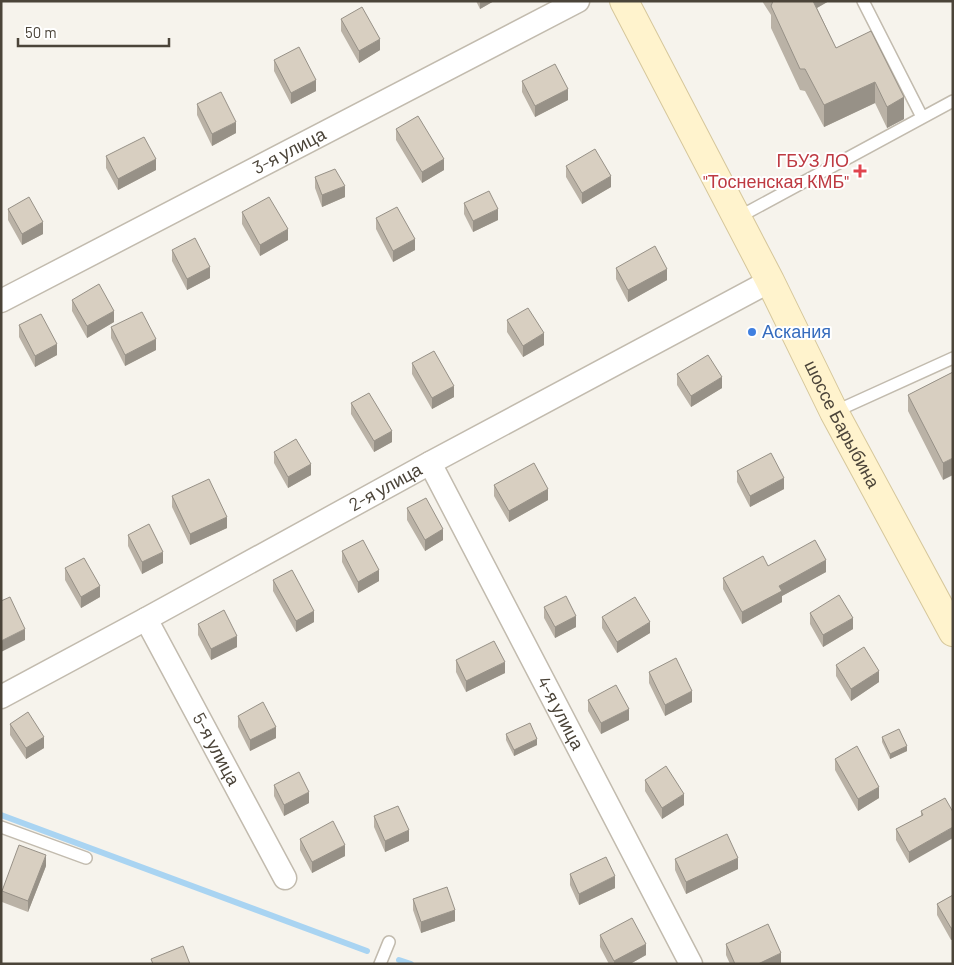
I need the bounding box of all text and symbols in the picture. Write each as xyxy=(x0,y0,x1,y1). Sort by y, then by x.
scale bar xyxy=(18,15,169,47)
text: 50 m xyxy=(25,23,57,41)
street label: 3-я улица xyxy=(249,122,330,178)
place label: ГБУЗ ЛО "Тосненская КМБ" xyxy=(703,149,849,192)
marker: ГБУЗ ЛО "Тосненская КМБ" xyxy=(853,164,867,178)
place label: Аскания xyxy=(762,320,831,342)
marker: Аскания xyxy=(746,326,758,338)
street label: шоссе Барыбина xyxy=(800,356,885,492)
street label: 2-я улица xyxy=(345,457,426,515)
street label: 4-я улица xyxy=(533,672,590,754)
street label: 5-я улица xyxy=(188,709,246,790)

